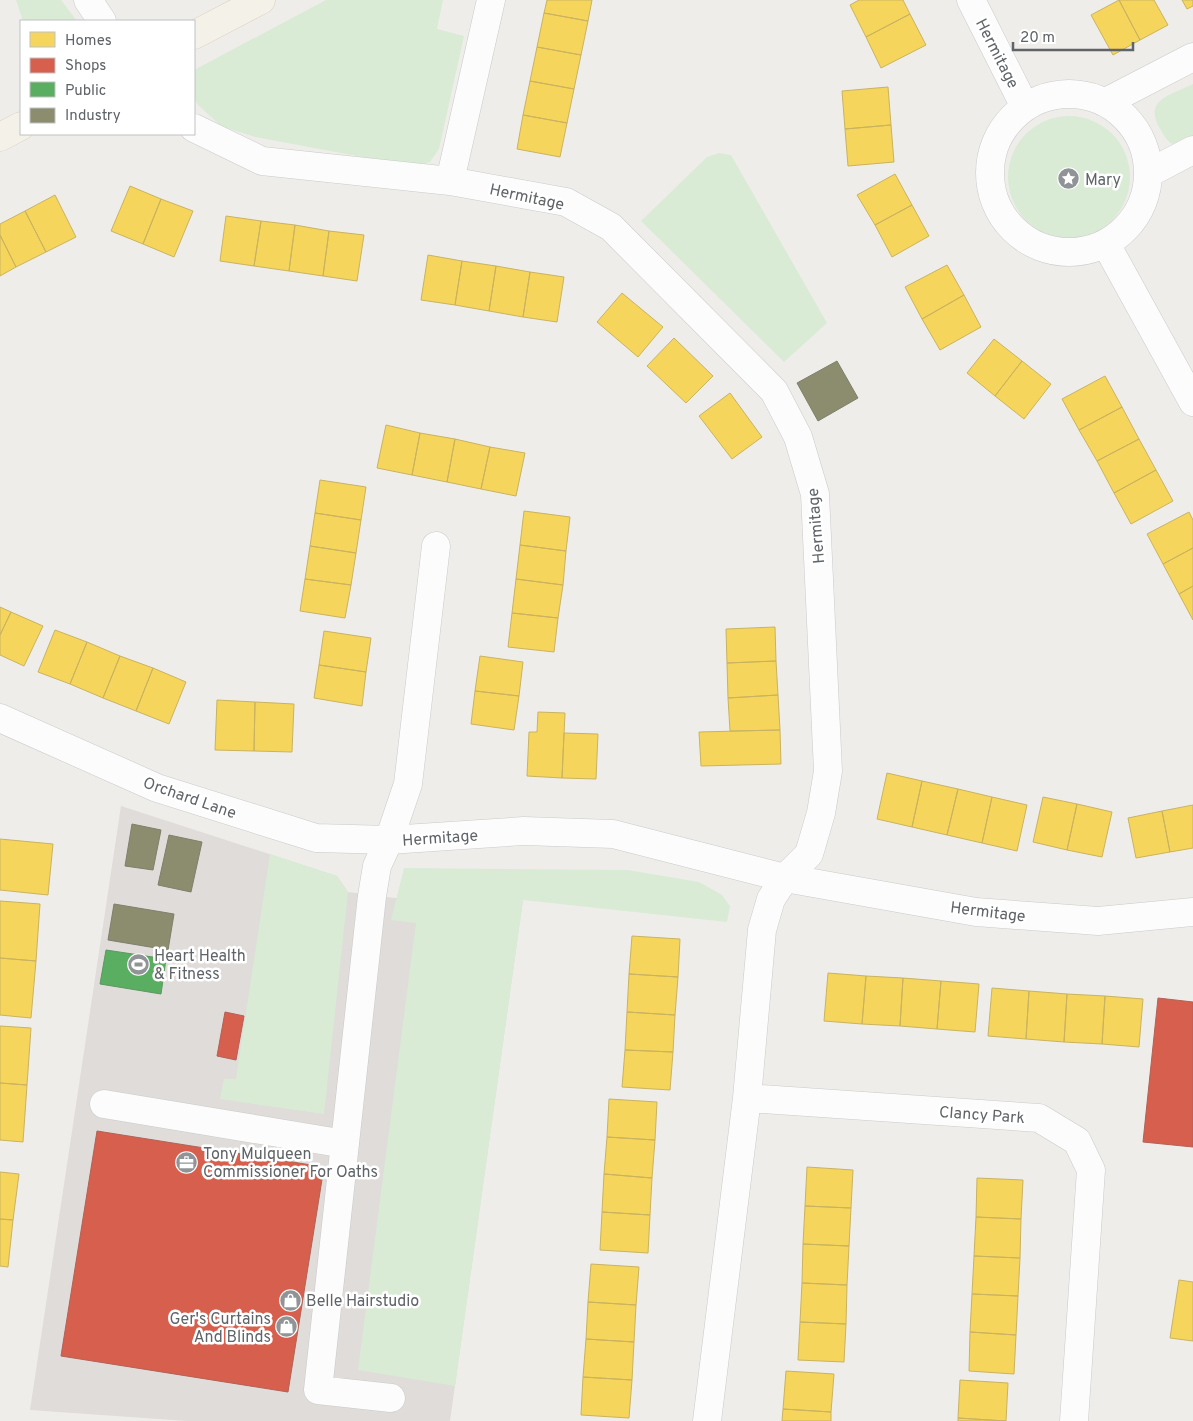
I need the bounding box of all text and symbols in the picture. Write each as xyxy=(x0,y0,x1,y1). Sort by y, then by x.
street label: Hermitage xyxy=(970,16,1022,92)
legend xyxy=(20,20,195,135)
scale bar xyxy=(1013,20,1133,52)
text: 20 m xyxy=(1020,29,1055,48)
text: Homes xyxy=(65,32,112,51)
text: Shops xyxy=(65,57,106,76)
text: Public xyxy=(65,82,106,101)
text: Industry xyxy=(65,107,121,126)
place icon: Mary xyxy=(1057,167,1081,191)
place label: Mary xyxy=(1085,171,1121,191)
street label: Hermitage xyxy=(487,180,566,216)
street label: Hermitage xyxy=(804,487,830,564)
street label: Orchard Lane xyxy=(140,774,239,824)
street label: Hermitage xyxy=(402,826,479,852)
street label: Hermitage xyxy=(949,898,1027,928)
place label: Heart Health & Fitness xyxy=(154,947,246,985)
sports icon: Heart Health & Fitness xyxy=(126,952,150,976)
street label: Clancy Park xyxy=(938,1103,1025,1129)
place label: Tony Mulqueen Commissioner For Oaths xyxy=(203,1145,378,1183)
office icon: Tony Mulqueen Commissioner For Oaths xyxy=(175,1150,199,1174)
shop icon: Belle Hairstudio xyxy=(278,1288,302,1312)
place label: Belle Hairstudio xyxy=(306,1292,419,1312)
place label: Ger's Curtains And Blinds xyxy=(169,1310,271,1348)
shop icon: Ger's Curtains And Blinds xyxy=(275,1315,299,1339)

